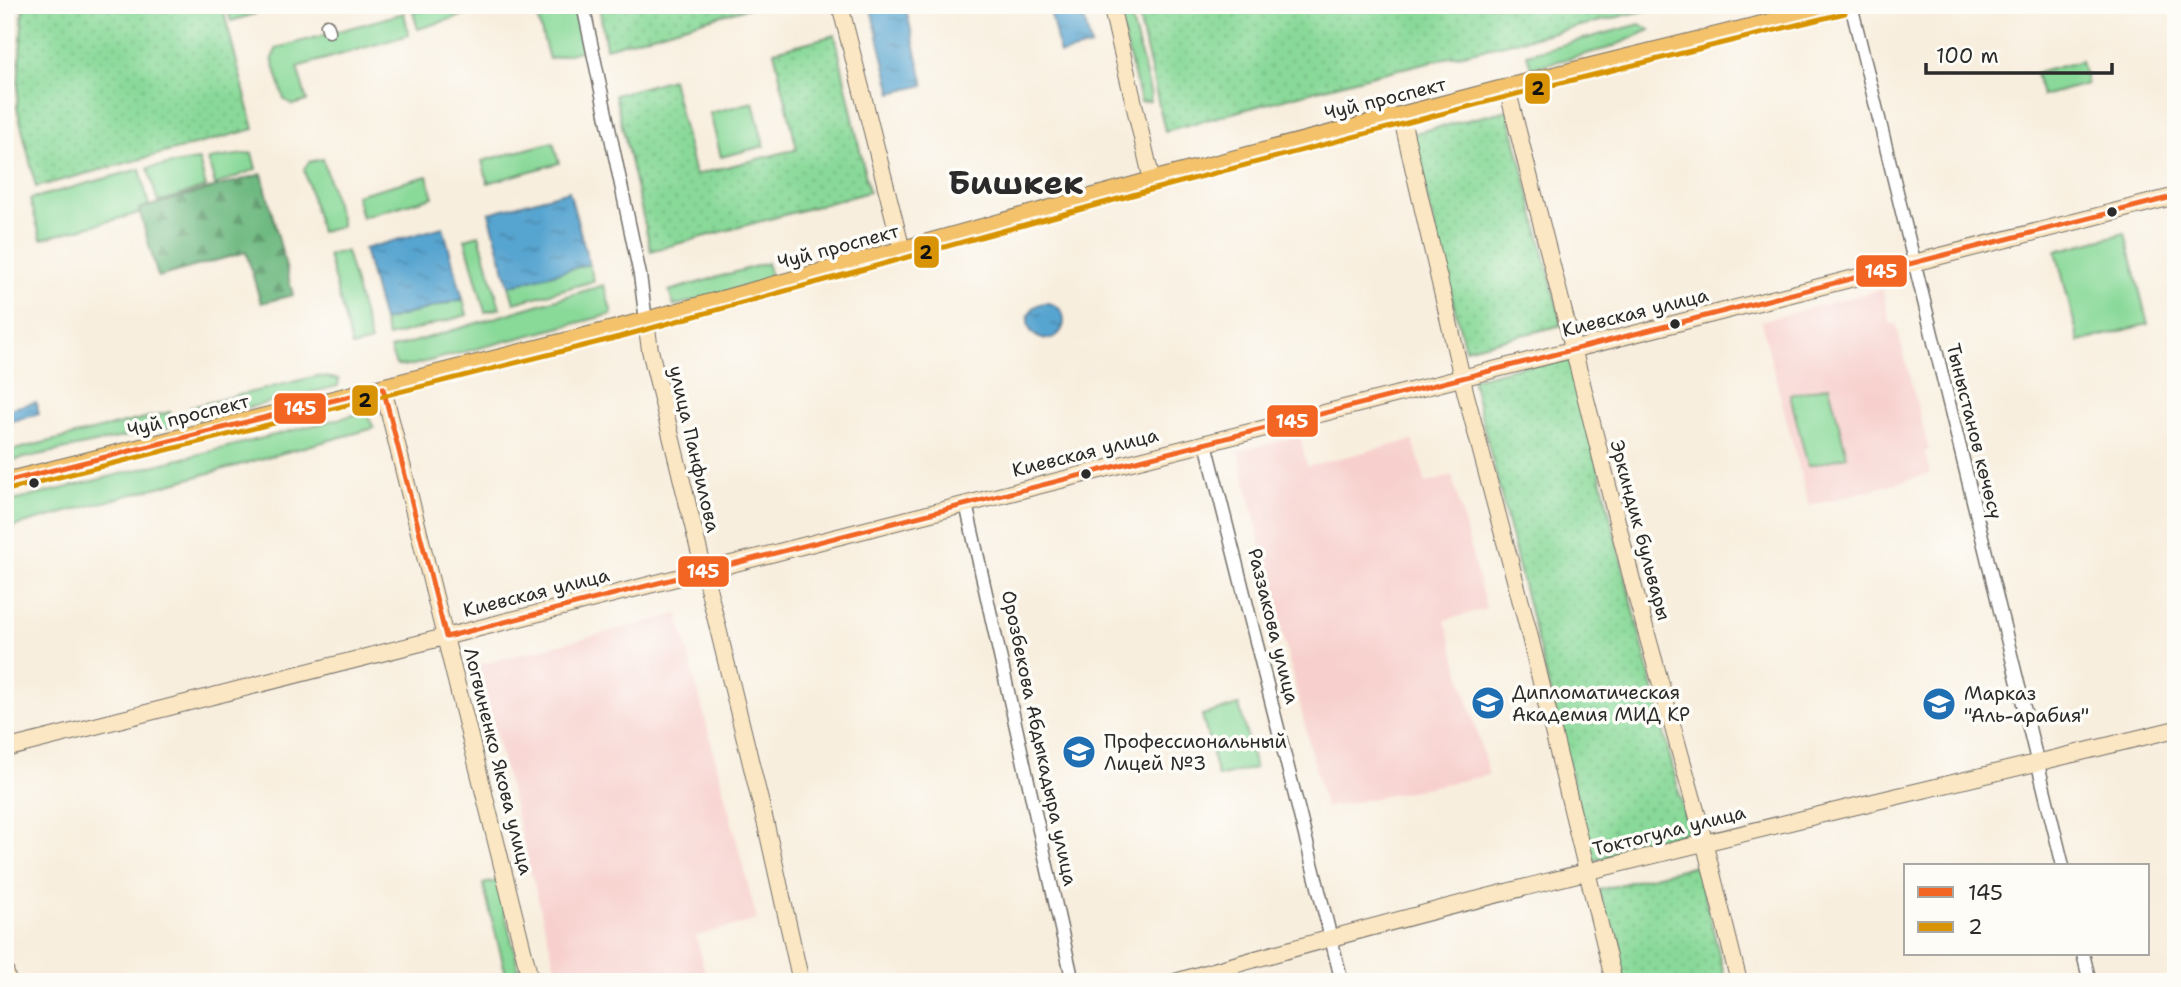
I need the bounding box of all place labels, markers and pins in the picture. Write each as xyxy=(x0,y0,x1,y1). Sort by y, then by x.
unlabelled marker xyxy=(2105,205,2119,219)
unlabelled marker xyxy=(1668,317,1682,331)
unlabelled marker xyxy=(1079,467,1093,481)
unlabelled marker xyxy=(27,476,41,490)
place label: Дипломатическая Академия МИД КР xyxy=(1512,680,1690,727)
place label: Марказ "Аль-арабия" xyxy=(1964,681,2089,728)
school or university icon: Дипломатическая Академия МИД КР xyxy=(1469,684,1507,722)
school or university icon: Марказ "Аль-арабия" xyxy=(1920,685,1958,723)
place label: Профессиональный Лицей №3 xyxy=(1104,729,1287,776)
school or university icon: Профессиональный Лицей №3 xyxy=(1060,733,1098,771)

